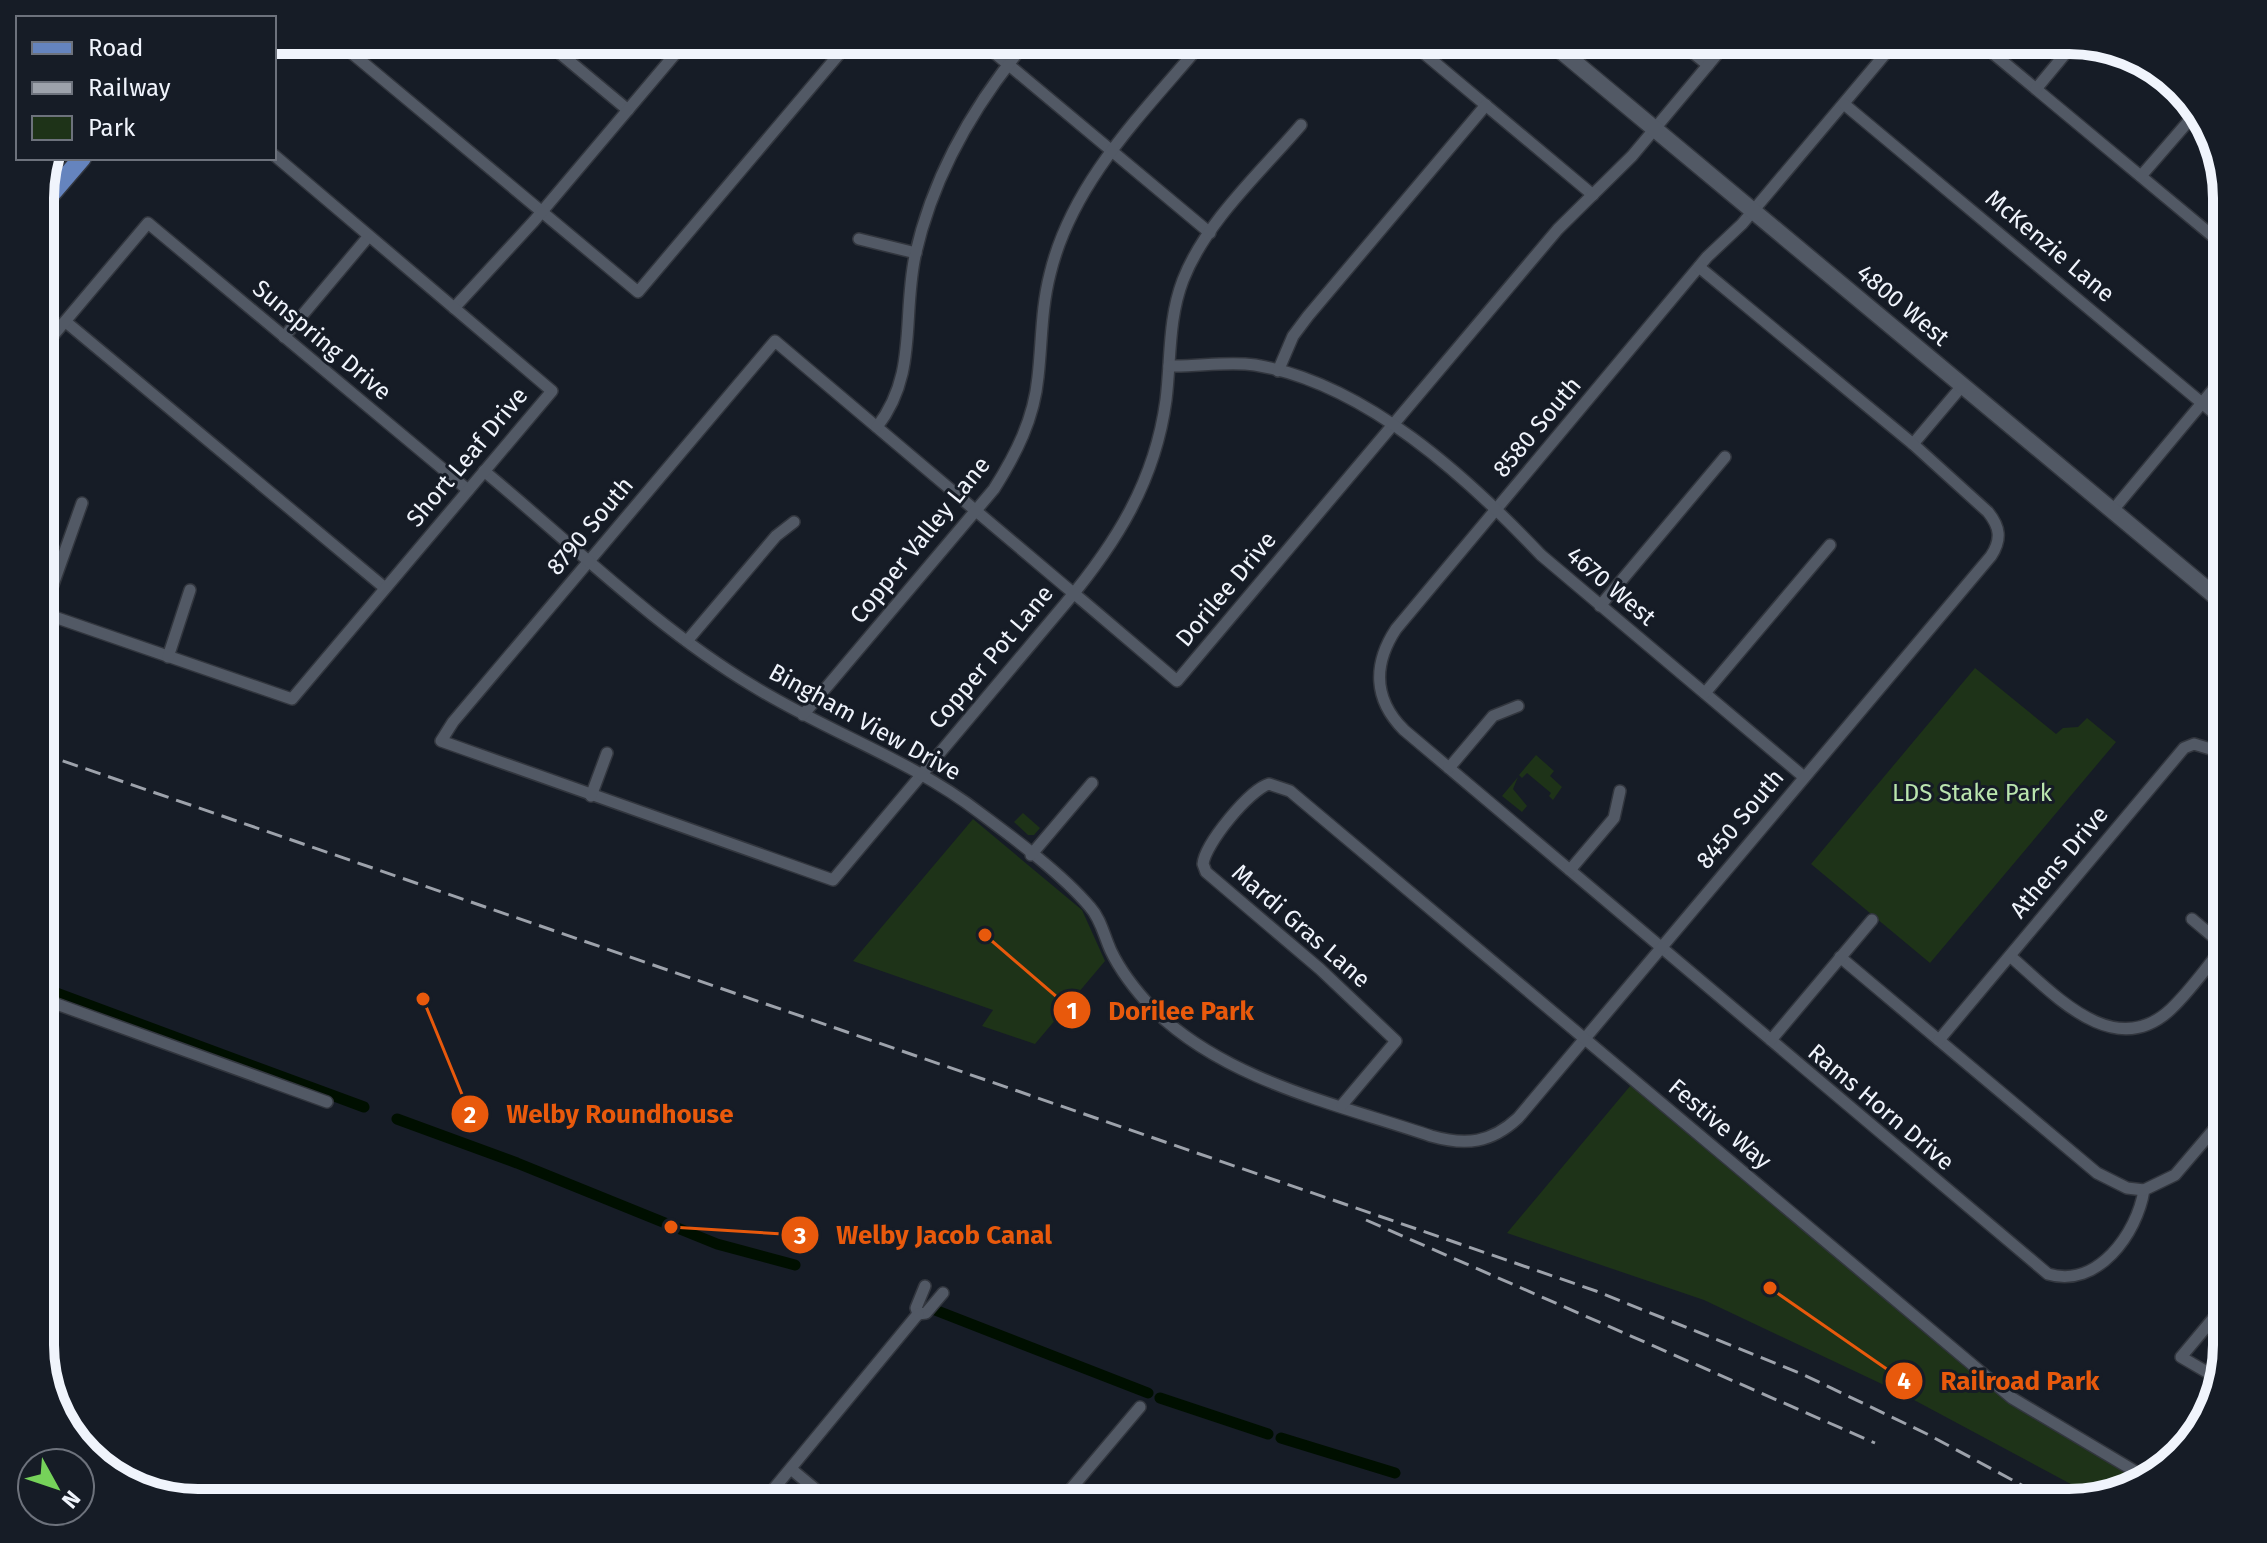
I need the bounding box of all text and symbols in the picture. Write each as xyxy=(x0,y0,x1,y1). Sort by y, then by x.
legend xyxy=(16,16,276,160)
text: Road xyxy=(88,34,143,62)
text: Railway xyxy=(88,74,171,102)
text: Park xyxy=(88,114,136,142)
street label: McKenzie Lane xyxy=(1980,184,2120,308)
street label: 4800 West xyxy=(1851,258,1955,352)
street label: Sunspring Drive xyxy=(247,274,397,406)
street label: 8580 South xyxy=(1487,371,1587,483)
street label: Short Leaf Drive xyxy=(401,382,533,532)
street label: Copper Valley Lane xyxy=(844,451,996,629)
street label: 8790 South xyxy=(541,471,639,581)
street label: Dorilee Drive xyxy=(1170,526,1282,652)
street label: 4670 West xyxy=(1561,541,1661,632)
street label: Copper Pot Lane xyxy=(923,580,1059,734)
street label: Bingham View Drive xyxy=(764,658,966,786)
street label: 8450 South xyxy=(1690,764,1790,874)
park label: LDS Stake Park xyxy=(1892,779,2053,807)
street label: Athens Drive xyxy=(2004,800,2114,924)
street label: Mardi Gras Lane xyxy=(1226,858,1376,994)
callout: Dorilee Park xyxy=(1052,985,1270,1035)
text: Dorilee Park xyxy=(1108,996,1254,1027)
text: 1 xyxy=(1066,997,1078,1025)
street label: Rams Horn Drive xyxy=(1802,1038,1960,1176)
street label: Festive Way xyxy=(1663,1073,1777,1175)
callout: Welby Roundhouse xyxy=(450,1089,749,1139)
text: Welby Roundhouse xyxy=(506,1099,734,1130)
text: 2 xyxy=(464,1101,476,1129)
callout: Welby Jacob Canal xyxy=(780,1210,1068,1260)
text: Welby Jacob Canal xyxy=(836,1220,1052,1251)
text: 3 xyxy=(793,1222,806,1250)
callout: Railroad Park xyxy=(1884,1356,2115,1406)
text: Railroad Park xyxy=(1941,1366,2100,1397)
text: 4 xyxy=(1897,1367,1911,1395)
north arrow xyxy=(16,1447,96,1527)
text: N xyxy=(56,1485,86,1514)

